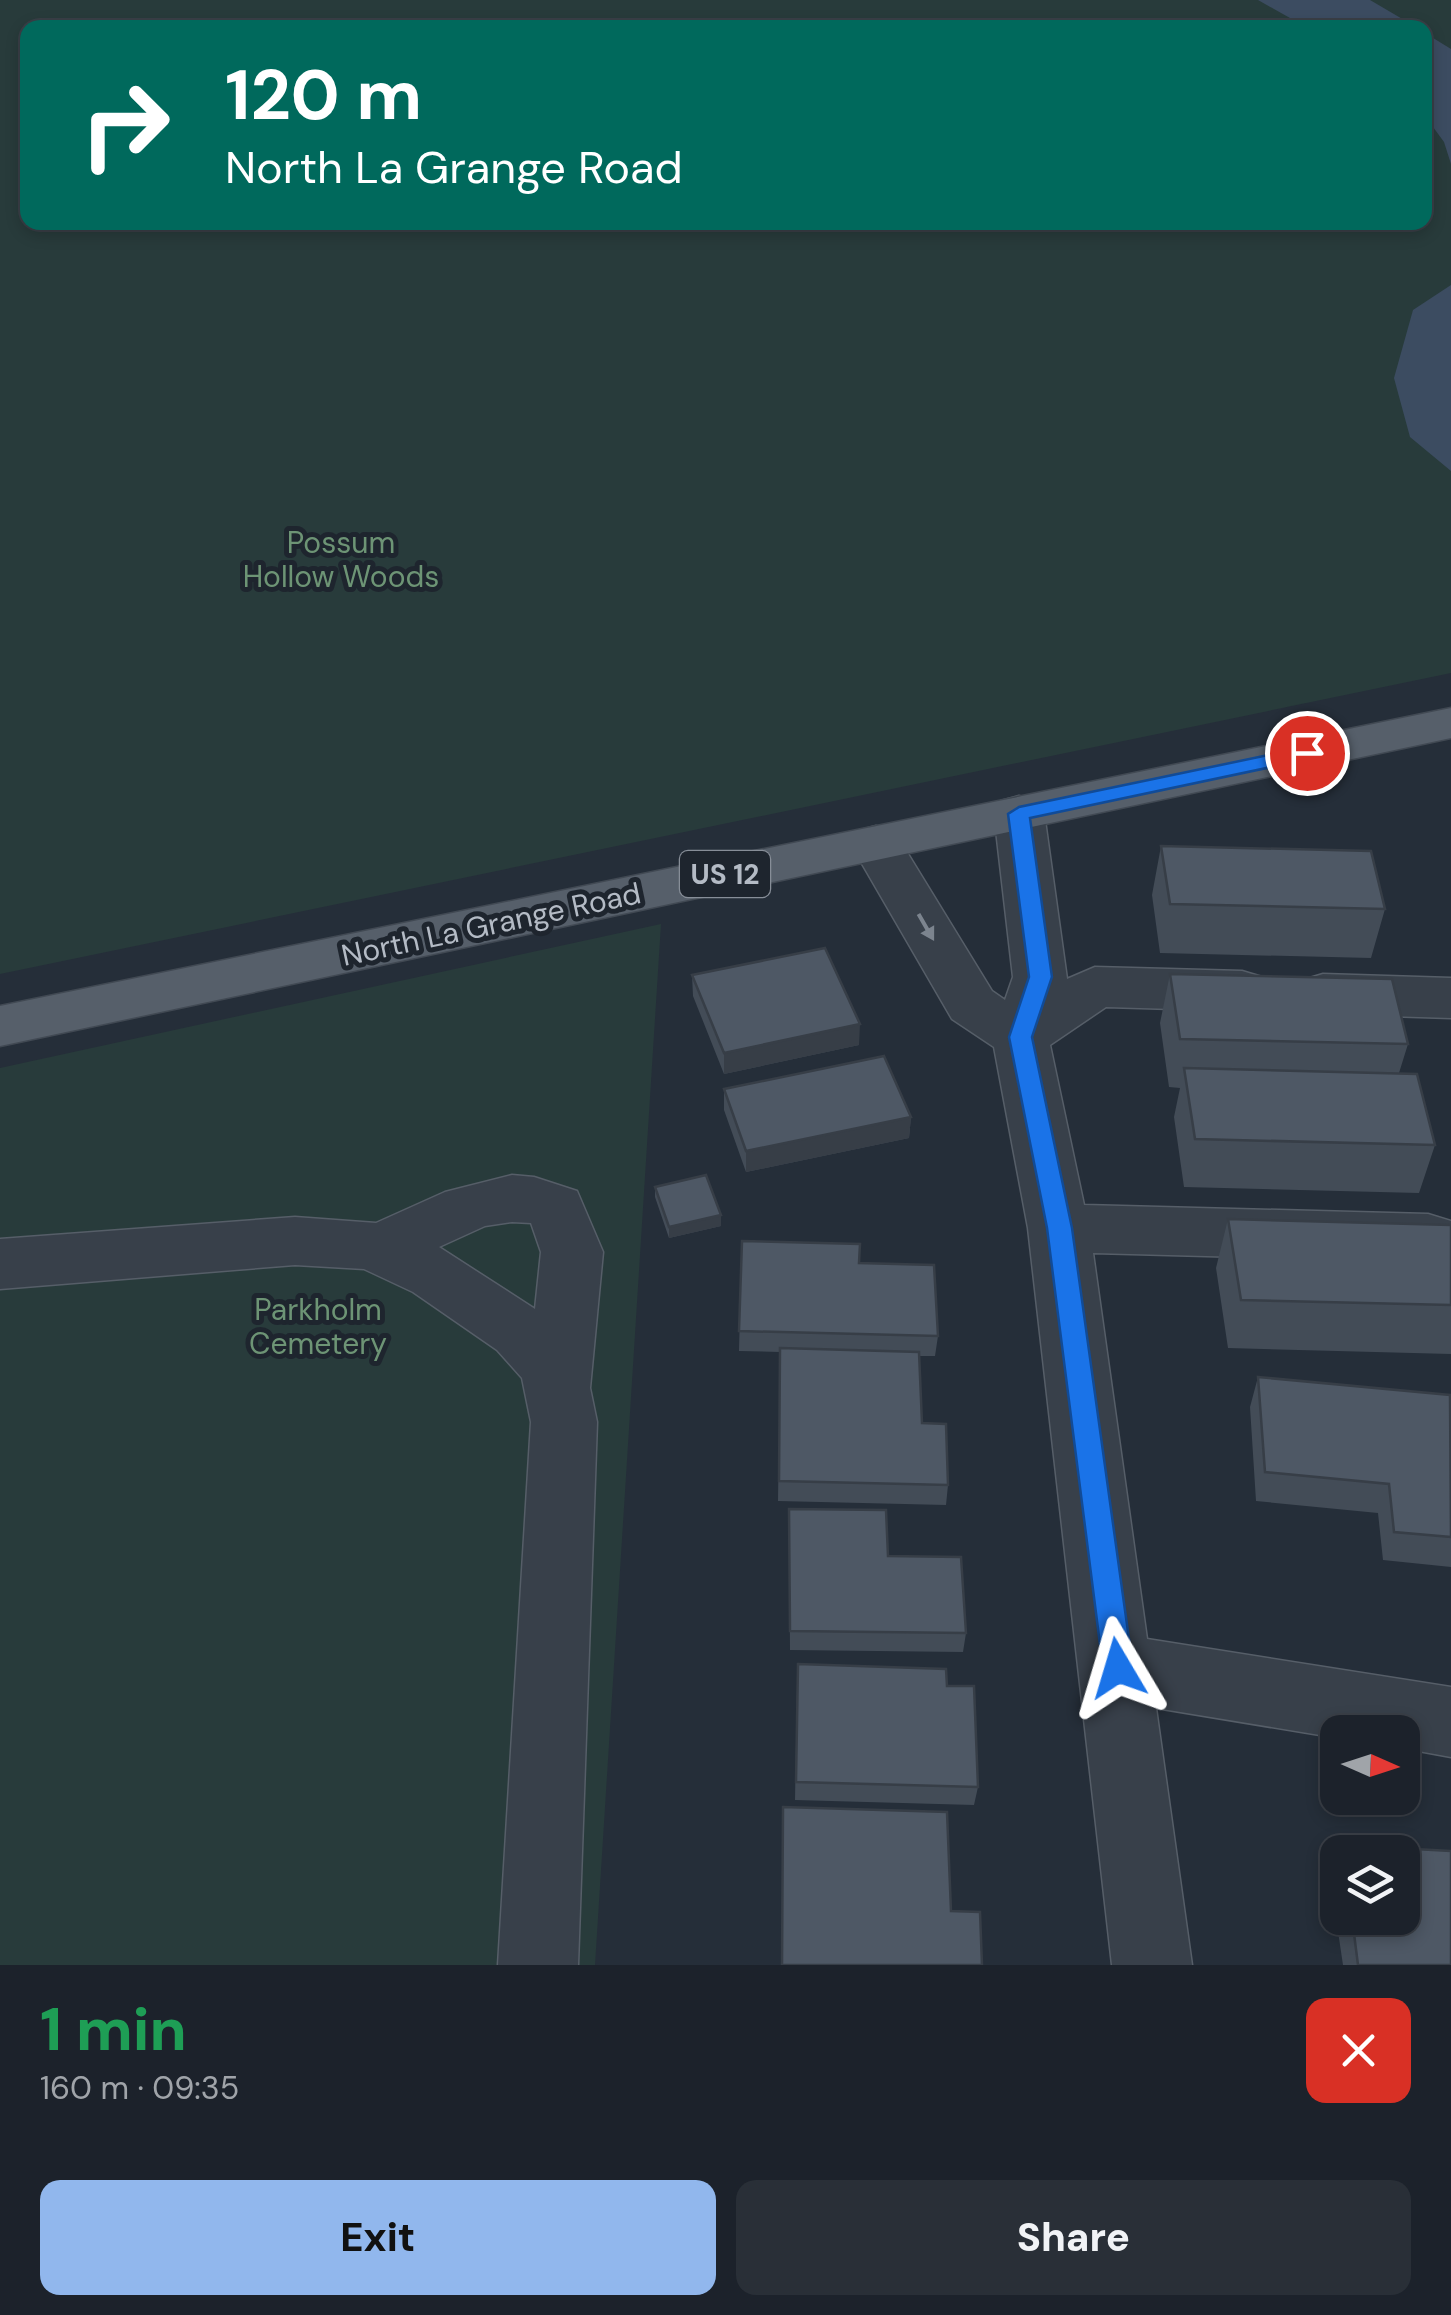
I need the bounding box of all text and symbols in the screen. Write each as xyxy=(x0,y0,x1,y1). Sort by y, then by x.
text: 120 m xyxy=(225,50,422,141)
icon: right xyxy=(60,60,190,190)
text: North La Grange Road xyxy=(225,138,683,197)
park label: Possum Hollow Woods xyxy=(243,523,439,596)
pin xyxy=(1265,711,1350,796)
icon: arrive xyxy=(1280,726,1335,781)
road number: US 12 xyxy=(680,851,770,897)
street label: North La Grange Road xyxy=(338,873,644,975)
one-way arrow xyxy=(917,913,934,941)
park label: Parkholm Cemetery xyxy=(249,1290,387,1363)
position arrow xyxy=(1066,1616,1170,1720)
north arrow xyxy=(1320,1715,1420,1815)
map controls xyxy=(1320,1715,1420,1935)
button: layers xyxy=(1320,1835,1420,1935)
text: 1 min xyxy=(40,1990,187,2069)
button: close xyxy=(1306,1998,1411,2103)
text: 160 m · 09:35 xyxy=(40,2067,239,2109)
button: Exit xyxy=(40,2180,716,2295)
button: Share xyxy=(736,2180,1411,2295)

